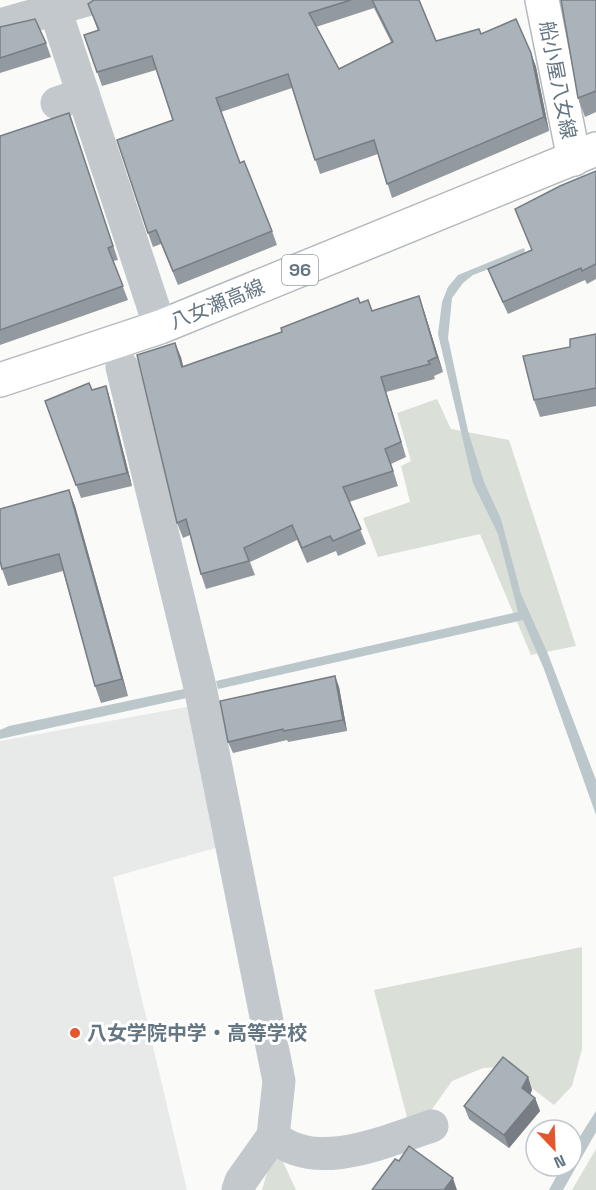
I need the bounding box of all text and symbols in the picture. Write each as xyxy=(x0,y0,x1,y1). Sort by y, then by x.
street label: 船小屋八女線 xyxy=(534,19,582,141)
road number: 96 xyxy=(282,255,318,285)
street label: 八女瀬高線 xyxy=(166,273,268,335)
place label: 八女学院中学・高等学校 xyxy=(87,1020,307,1046)
marker: 八女学院中学・高等学校 xyxy=(68,1026,82,1040)
north arrow xyxy=(524,1118,584,1178)
text: N xyxy=(551,1150,569,1173)

